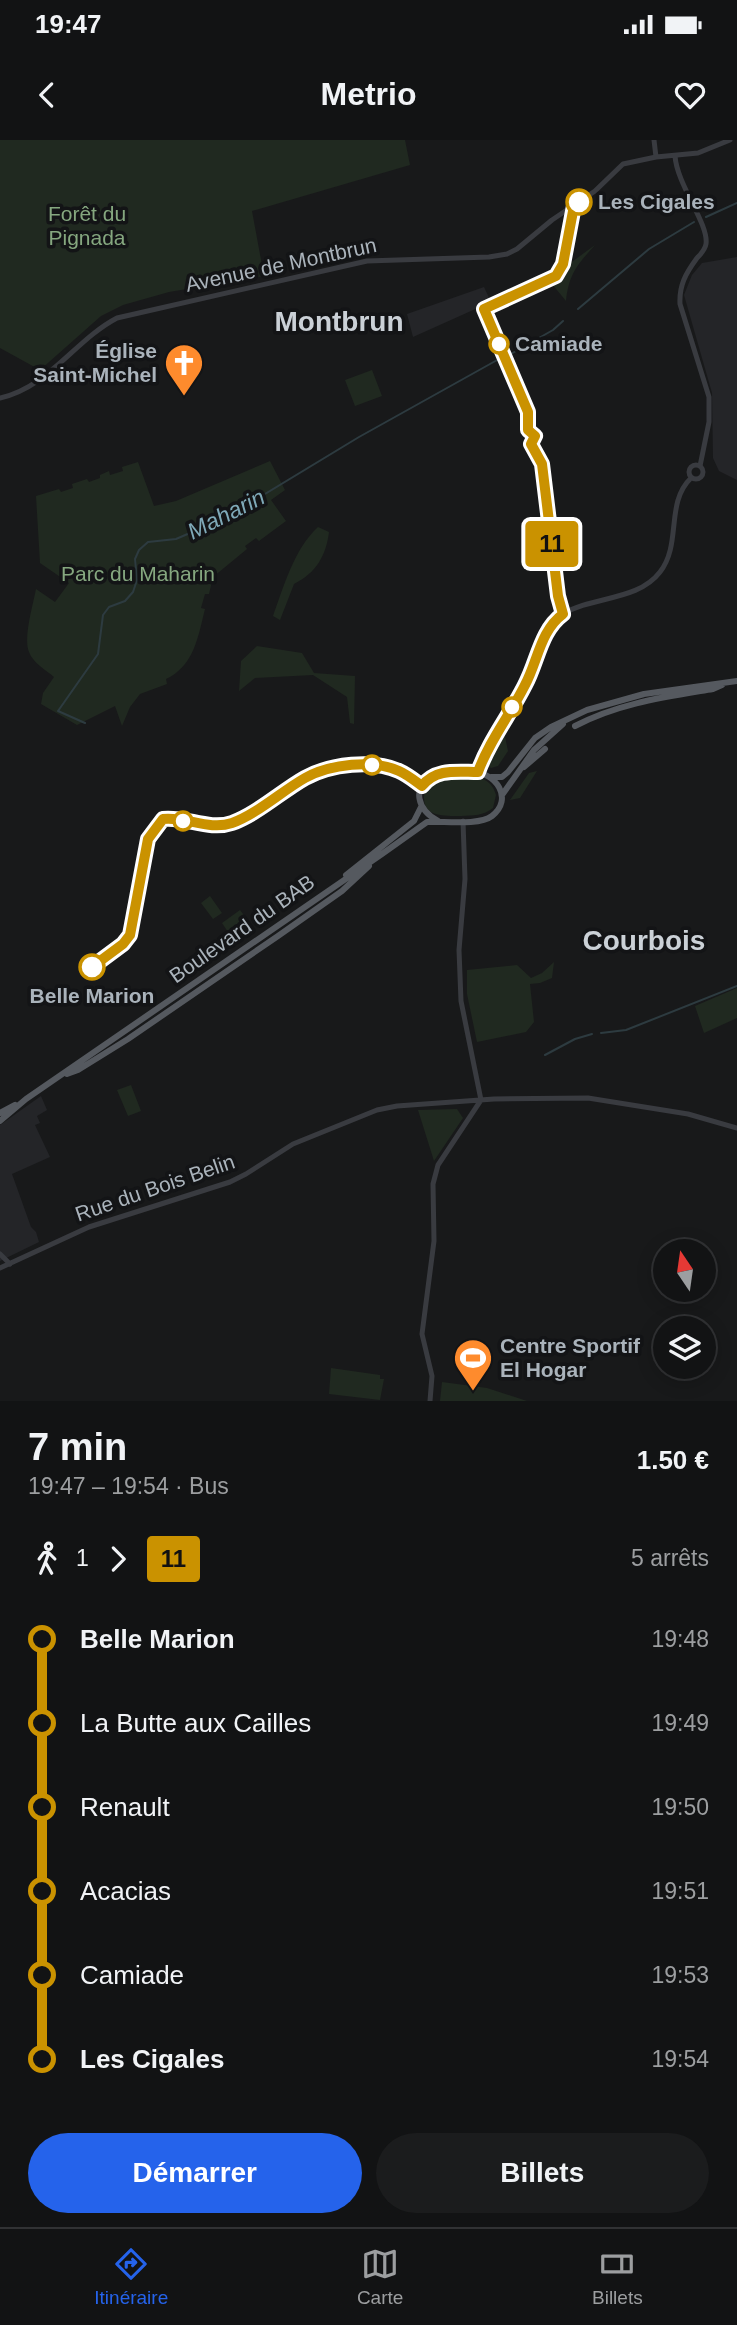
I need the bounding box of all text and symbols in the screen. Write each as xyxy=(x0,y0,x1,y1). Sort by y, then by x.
text: 19:47 xyxy=(35,9,102,39)
icon: back xyxy=(28,76,66,114)
text: Metrio xyxy=(321,76,417,112)
icon: heart xyxy=(671,76,709,114)
marker: Les Cigales xyxy=(566,189,592,215)
place label: Les Cigales xyxy=(598,190,715,213)
park label: Forêt du Pignada xyxy=(48,202,126,249)
street label: Avenue de Montbrun xyxy=(183,233,378,296)
district label: Montbrun xyxy=(274,306,404,337)
place label: Camiade xyxy=(515,332,603,355)
marker: Camiade xyxy=(489,334,509,354)
place label: Église Saint-Michel xyxy=(33,339,157,386)
church icon: Église Saint-Michel xyxy=(163,342,205,397)
water label: Maharin xyxy=(183,484,269,544)
line badge: 11 xyxy=(520,521,584,567)
text: 11 xyxy=(539,530,565,557)
park label: Parc du Maharin xyxy=(61,562,215,585)
unlabelled marker xyxy=(502,697,522,717)
unlabelled marker xyxy=(362,755,382,775)
unlabelled marker xyxy=(173,811,193,831)
street label: Boulevard du BAB xyxy=(165,870,319,987)
district label: Courbois xyxy=(583,925,705,956)
marker: Belle Marion xyxy=(79,954,105,980)
place label: Belle Marion xyxy=(30,984,154,1007)
street label: Rue du Bois Belin xyxy=(72,1149,238,1226)
north arrow xyxy=(653,1239,716,1302)
map controls xyxy=(653,1239,716,1379)
button: layers xyxy=(653,1316,716,1379)
place label: Centre Sportif El Hogar xyxy=(500,1334,641,1381)
sports icon: Centre Sportif El Hogar xyxy=(452,1337,494,1392)
text: 7 min xyxy=(28,1426,127,1468)
text: 1.50 € xyxy=(637,1445,709,1475)
text: 19:47 – 19:54 · Bus xyxy=(28,1473,229,1499)
icon: walk xyxy=(28,1540,66,1578)
icon: forward xyxy=(99,1540,137,1578)
text: 1 xyxy=(76,1545,89,1571)
text: 11 xyxy=(161,1545,186,1572)
text: 5 arrêts xyxy=(631,1545,709,1571)
text: Belle Marion xyxy=(80,1624,235,1654)
text: 19:48 xyxy=(651,1626,709,1652)
text: La Butte aux Cailles xyxy=(80,1708,311,1738)
text: 19:49 xyxy=(651,1710,709,1736)
text: Renault xyxy=(80,1792,170,1822)
text: 19:50 xyxy=(651,1794,709,1820)
text: Acacias xyxy=(80,1876,171,1906)
text: 19:51 xyxy=(651,1878,709,1904)
text: Camiade xyxy=(80,1960,184,1990)
text: 19:53 xyxy=(651,1962,709,1988)
text: Les Cigales xyxy=(80,2044,225,2074)
text: 19:54 xyxy=(651,2046,709,2072)
button: Démarrer xyxy=(28,2133,362,2213)
button: Billets xyxy=(376,2133,709,2213)
tab: Itinéraire xyxy=(94,2245,168,2309)
tab: Carte xyxy=(357,2245,403,2309)
tab: Billets xyxy=(592,2245,643,2309)

